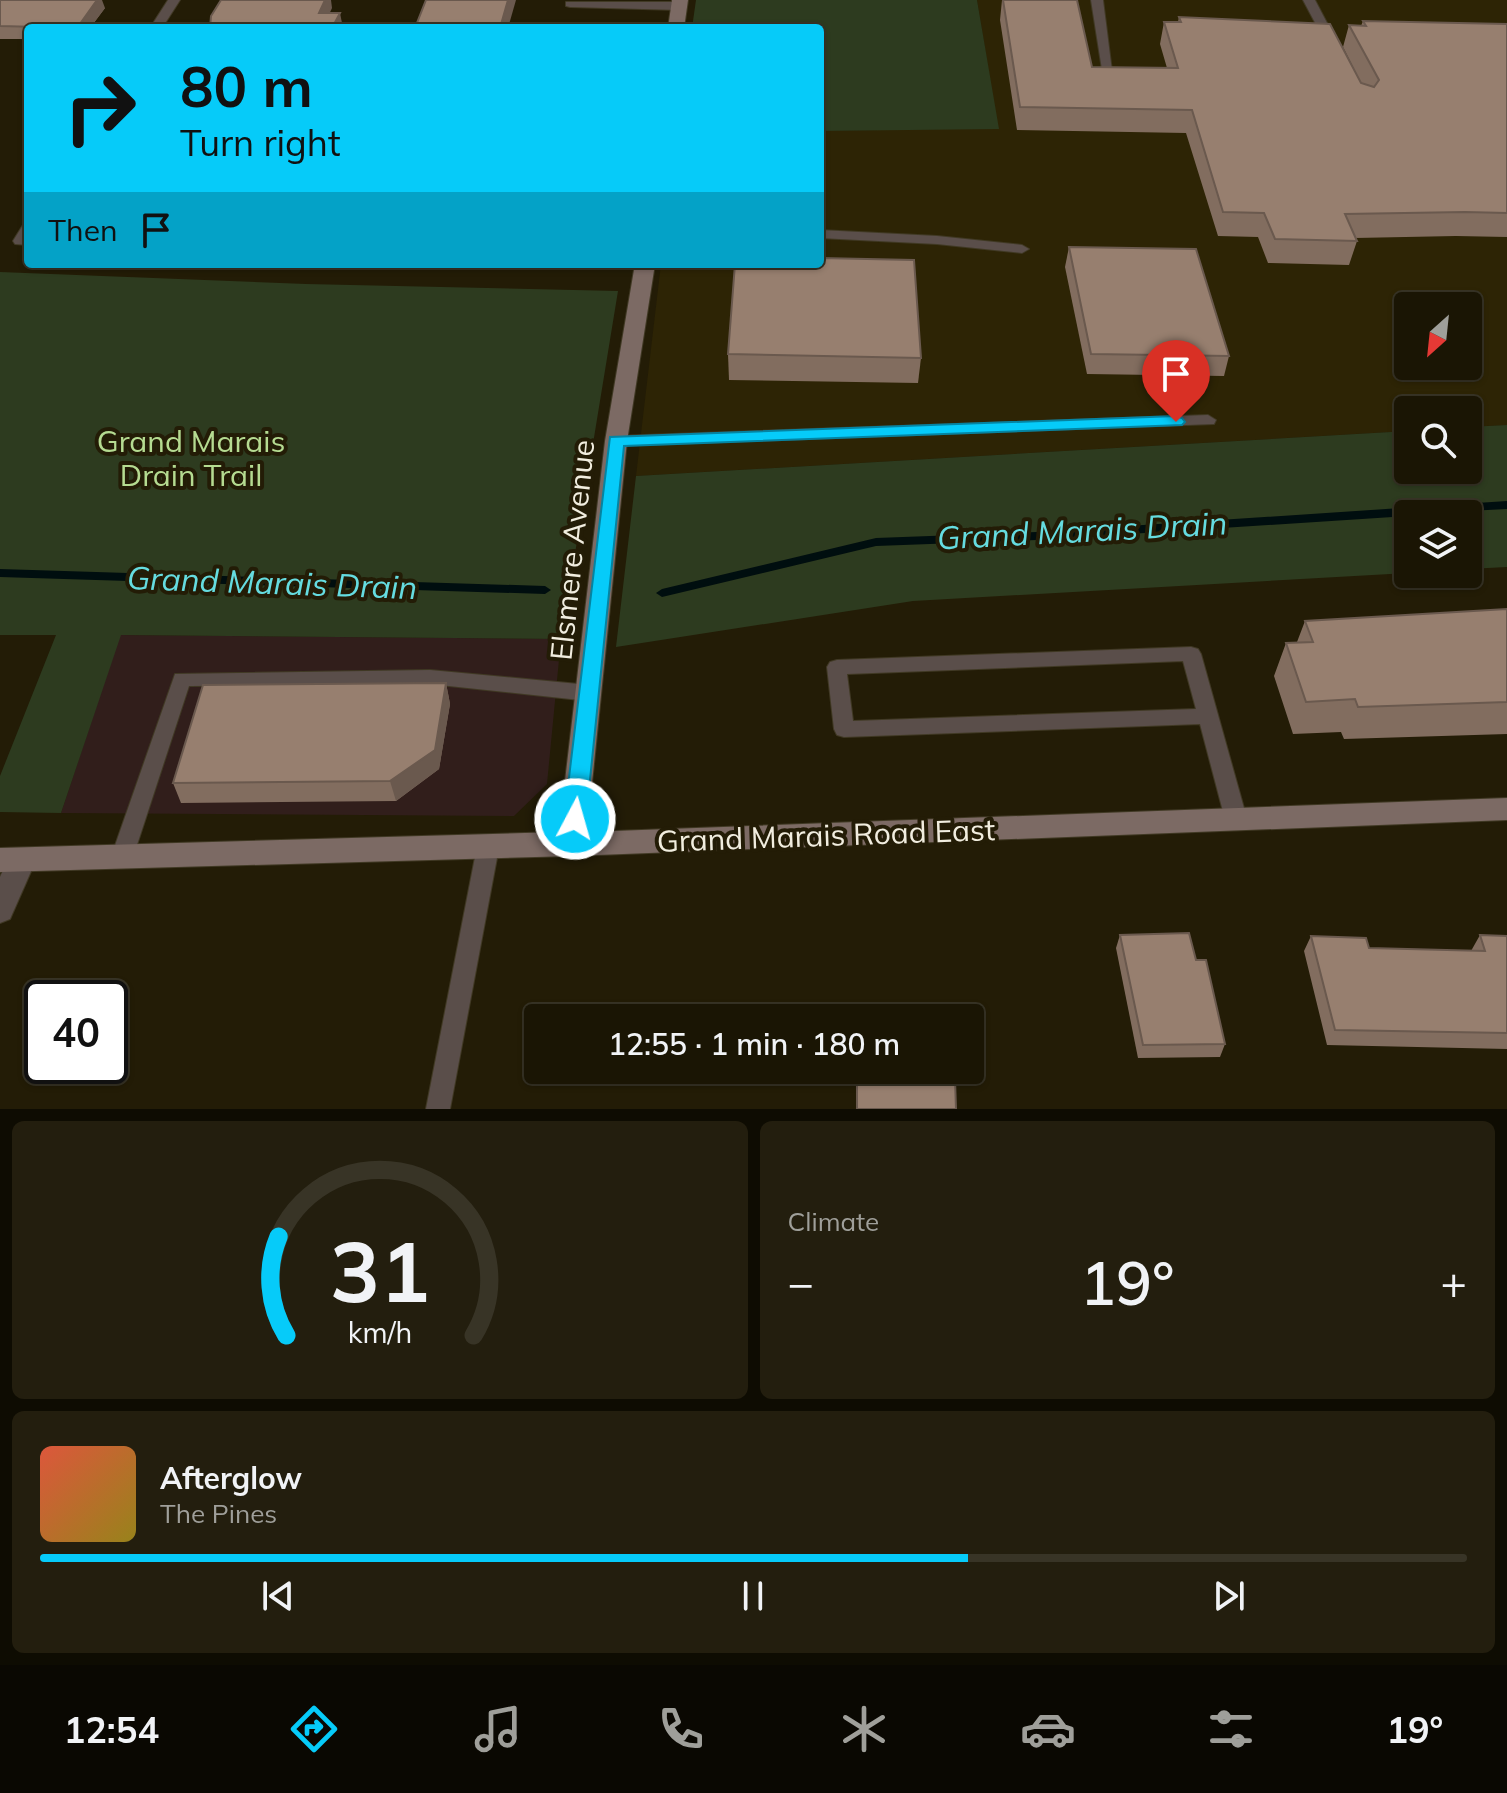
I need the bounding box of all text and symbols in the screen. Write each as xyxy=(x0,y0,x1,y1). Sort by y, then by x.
text: 80 m xyxy=(180,51,313,121)
icon: right xyxy=(48,56,152,160)
text: Turn right xyxy=(180,120,341,165)
icon: arrive xyxy=(134,208,178,252)
text: Then xyxy=(48,211,118,249)
north arrow xyxy=(1394,292,1482,380)
map controls xyxy=(1394,292,1482,588)
pin xyxy=(1142,340,1210,422)
icon: arrive xyxy=(1154,352,1198,396)
button: search xyxy=(1394,396,1482,484)
park label: Grand Marais Drain Trail xyxy=(97,422,285,494)
street label: Elsmere Avenue xyxy=(542,438,602,662)
button: layers xyxy=(1394,500,1482,588)
water label: Grand Marais Drain xyxy=(936,502,1228,558)
water label: Grand Marais Drain xyxy=(126,557,418,607)
position arrow xyxy=(533,777,617,861)
street label: Grand Marais Road East xyxy=(656,810,996,860)
speed limit sign: 40 xyxy=(24,980,128,1084)
text: 12:55 · 1 min · 180 m xyxy=(608,1025,900,1063)
text: Climate xyxy=(788,1205,879,1238)
text: 31 xyxy=(330,1218,430,1323)
text: 19° xyxy=(1080,1245,1175,1320)
text: − xyxy=(788,1255,814,1310)
text: + xyxy=(1441,1255,1467,1310)
text: km/h xyxy=(347,1314,412,1350)
text: Afterglow xyxy=(160,1459,302,1497)
text: The Pines xyxy=(160,1497,277,1530)
icon: previous xyxy=(256,1574,300,1618)
icon: pause xyxy=(731,1574,775,1618)
icon: next xyxy=(1207,1574,1251,1618)
icon: directions xyxy=(286,1701,342,1757)
icon: music xyxy=(470,1701,526,1757)
icon: phone xyxy=(653,1701,709,1757)
icon: climate xyxy=(836,1701,892,1757)
icon: car xyxy=(1020,1701,1076,1757)
icon: filters xyxy=(1203,1701,1259,1757)
text: 12:54 xyxy=(64,1707,159,1752)
text: 19° xyxy=(1386,1707,1443,1752)

